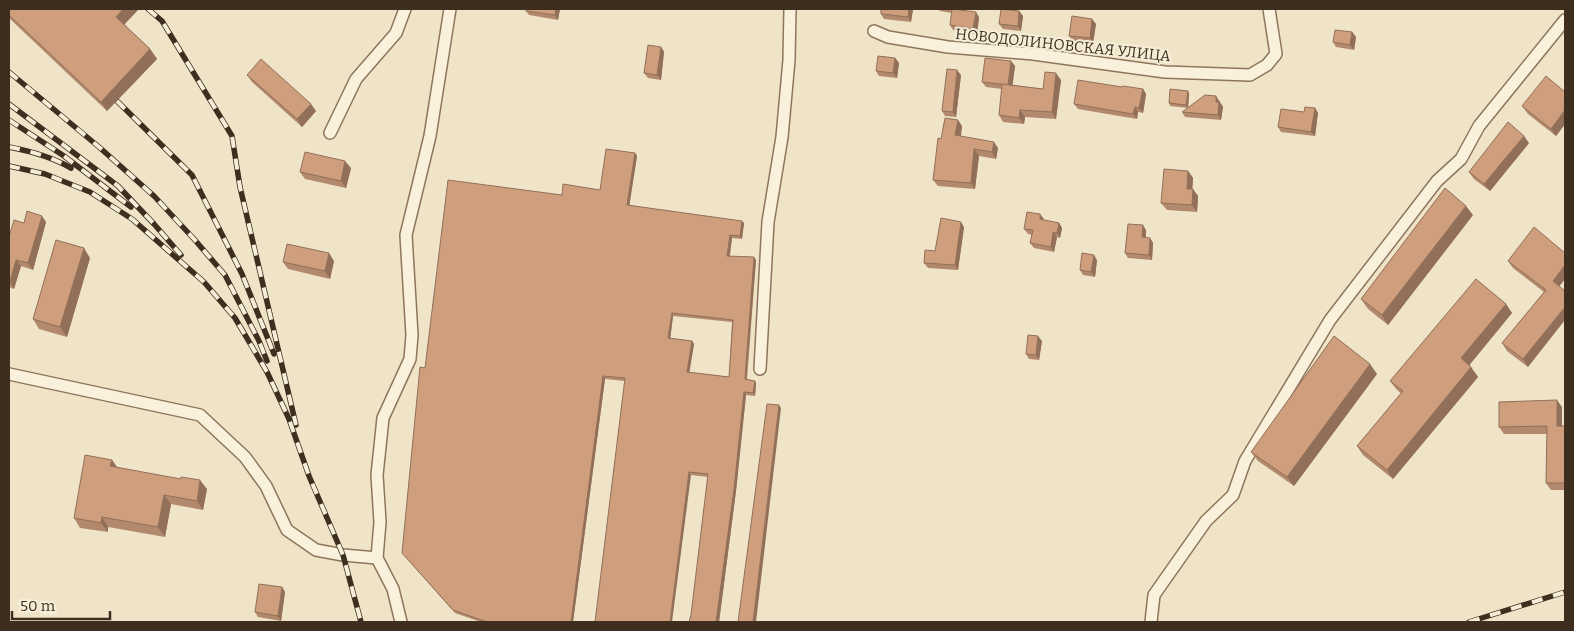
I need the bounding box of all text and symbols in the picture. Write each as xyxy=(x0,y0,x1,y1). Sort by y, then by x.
street label: НОВОДОЛИНОВСКАЯ УЛИЦА xyxy=(954,25,1172,65)
scale bar xyxy=(12,588,110,620)
text: 50 m xyxy=(20,597,56,615)

